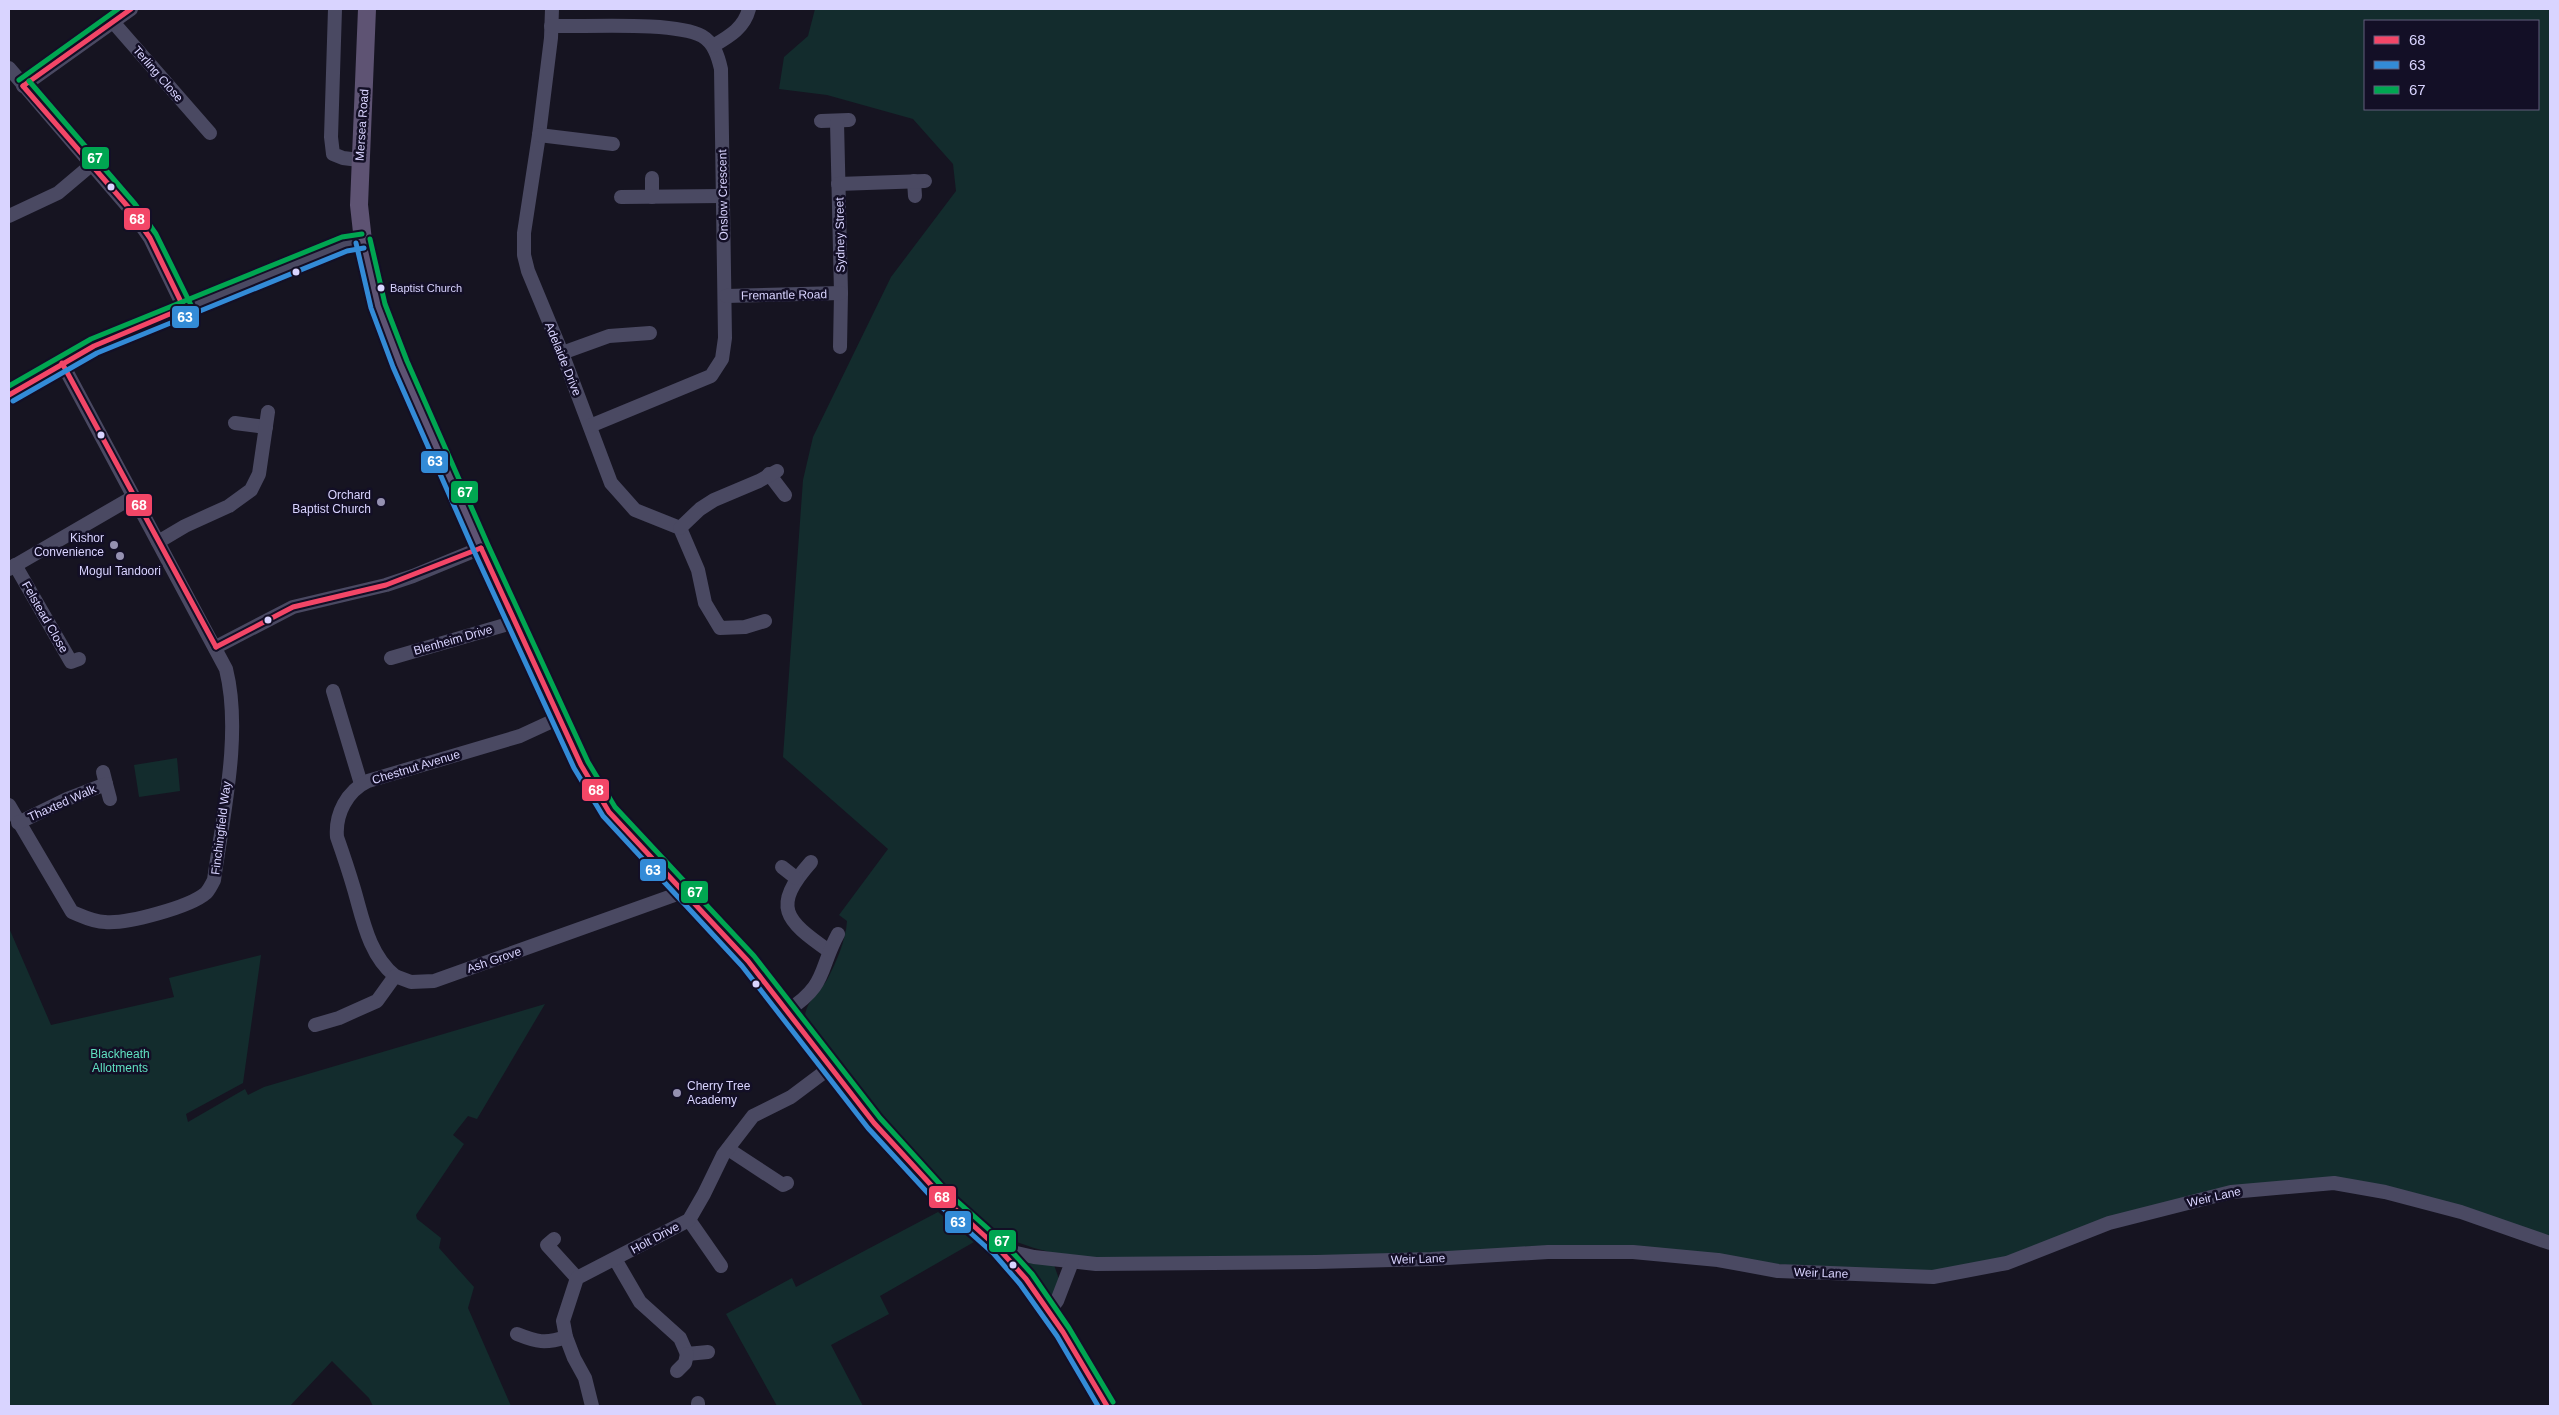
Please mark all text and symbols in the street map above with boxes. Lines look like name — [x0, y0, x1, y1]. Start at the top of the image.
legend — [2364, 20, 2539, 110]
text: 68 — [2409, 31, 2426, 48]
street label: Terling Close — [130, 43, 186, 105]
text: 63 — [2409, 56, 2426, 73]
text: 67 — [2409, 81, 2426, 98]
street label: Mersea Road — [353, 89, 371, 161]
line badge: 67 — [81, 146, 110, 170]
street label: Onslow Crescent — [715, 149, 731, 241]
text: 67 — [87, 150, 103, 166]
unlabelled marker — [106, 182, 116, 192]
street label: Sydney Street — [832, 197, 848, 273]
line badge: 68 — [123, 207, 151, 231]
text: 68 — [129, 211, 145, 227]
unlabelled marker — [291, 267, 301, 277]
place label: Baptist Church — [390, 282, 462, 294]
marker: Baptist Church — [376, 283, 386, 293]
street label: Fremantle Road — [741, 287, 827, 303]
line badge: 63 — [171, 305, 200, 329]
text: 63 — [177, 309, 193, 325]
street label: Adelaide Drive — [542, 320, 584, 398]
unlabelled marker — [96, 430, 106, 440]
line badge: 63 — [420, 450, 449, 474]
text: 63 — [427, 453, 443, 469]
line badge: 67 — [450, 480, 479, 504]
text: 67 — [457, 484, 473, 500]
place label: Orchard Baptist Church — [292, 488, 371, 516]
line badge: 68 — [125, 493, 153, 517]
marker: Orchard Baptist Church — [375, 496, 387, 508]
text: 68 — [131, 497, 147, 513]
place label: Kishor Convenience — [34, 531, 104, 559]
marker: Kishor Convenience — [108, 539, 120, 551]
marker: Mogul Tandoori — [114, 550, 126, 562]
place label: Mogul Tandoori — [79, 564, 161, 578]
street label: Felstead Close — [19, 579, 71, 655]
unlabelled marker — [263, 615, 273, 625]
street label: Blenheim Drive — [412, 622, 494, 658]
street label: Chestnut Avenue — [370, 747, 462, 787]
line badge: 68 — [581, 778, 610, 802]
street label: Finchingfield Way — [208, 780, 234, 876]
street label: Thaxted Walk — [26, 781, 99, 824]
text: 68 — [588, 782, 604, 798]
line badge: 63 — [639, 858, 667, 882]
text: 63 — [645, 862, 661, 878]
line badge: 67 — [680, 880, 709, 904]
text: 67 — [687, 884, 703, 900]
street label: Ash Grove — [465, 944, 523, 976]
unlabelled marker — [751, 979, 761, 989]
park label: Blackheath Allotments — [90, 1047, 150, 1075]
place label: Cherry Tree Academy — [687, 1079, 751, 1107]
marker: Cherry Tree Academy — [671, 1087, 683, 1099]
street label: Weir Lane — [2186, 1184, 2242, 1210]
line badge: 68 — [928, 1185, 957, 1209]
text: 68 — [934, 1189, 950, 1205]
line badge: 63 — [944, 1210, 972, 1234]
text: 63 — [950, 1214, 966, 1230]
street label: Holt Drive — [628, 1219, 682, 1257]
line badge: 67 — [988, 1229, 1017, 1253]
text: 67 — [994, 1233, 1010, 1249]
street label: Weir Lane — [1391, 1251, 1446, 1267]
unlabelled marker — [1008, 1260, 1018, 1270]
street label: Weir Lane — [1794, 1265, 1849, 1281]

